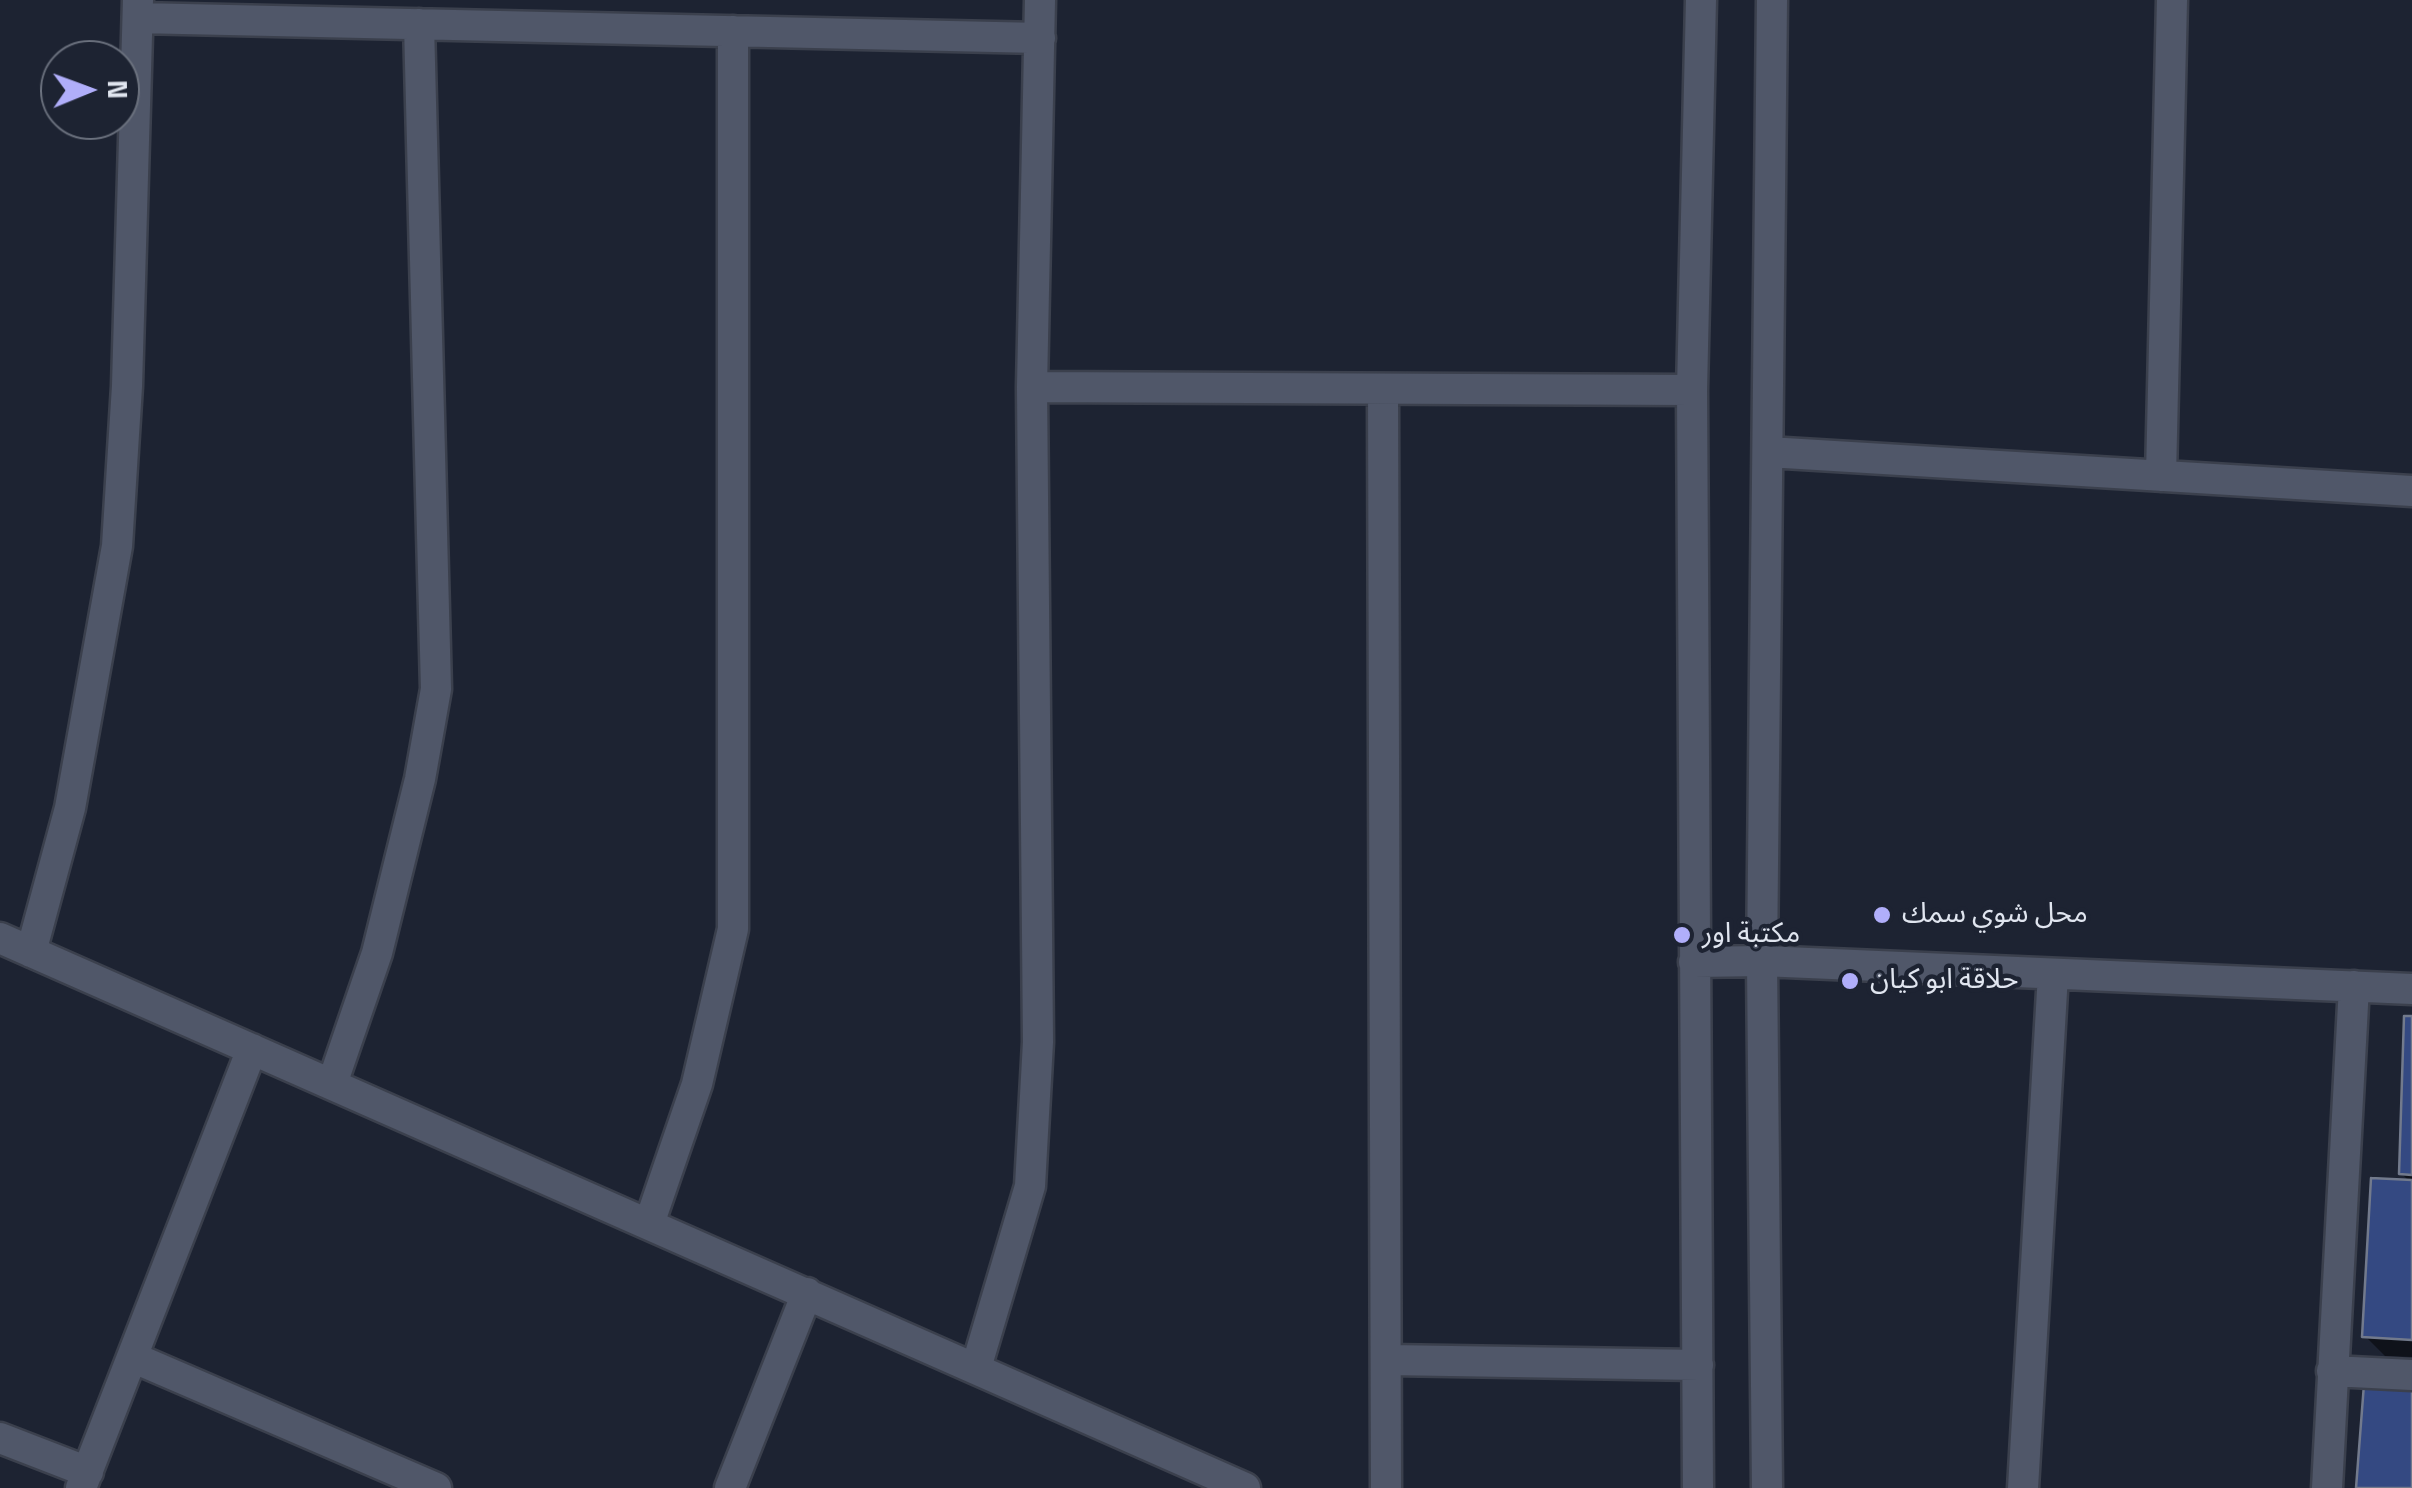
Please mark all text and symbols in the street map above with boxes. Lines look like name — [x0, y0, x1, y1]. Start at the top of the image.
north arrow — [40, 40, 140, 140]
text: N — [97, 79, 140, 100]
place label: محل شوي سمك — [1902, 898, 2088, 932]
marker: محل شوي سمك — [1871, 904, 1893, 926]
place label: مكتبة اور — [1702, 918, 1800, 952]
marker: مكتبة اور — [1671, 924, 1693, 946]
place label: حلاقة ابو كيان — [1870, 964, 2018, 998]
marker: حلاقة ابو كيان — [1839, 970, 1861, 992]

